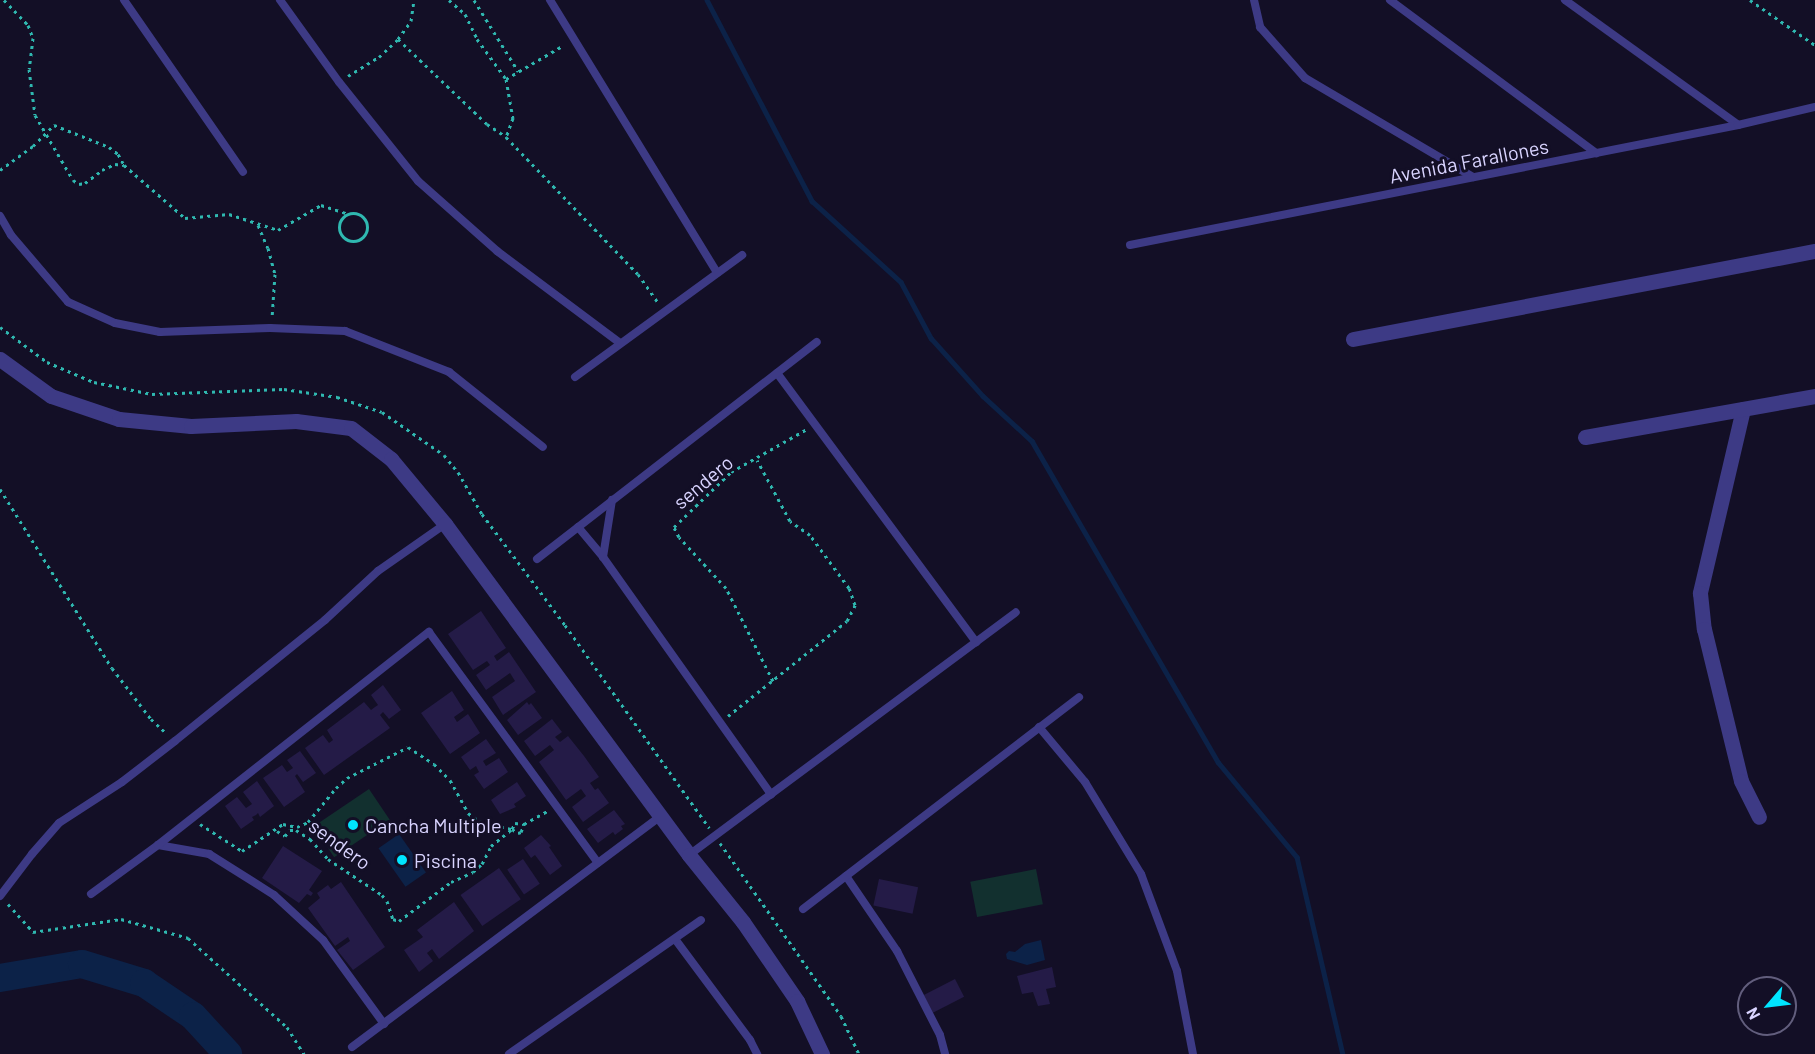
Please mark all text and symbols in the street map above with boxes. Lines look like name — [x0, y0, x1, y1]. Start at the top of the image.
street label: Avenida Farallones — [1387, 134, 1551, 188]
street label: sendero — [668, 450, 738, 514]
place label: Cancha Multiple — [365, 813, 502, 837]
street label: sendero — [304, 814, 376, 874]
marker: Cancha Multiple — [346, 818, 360, 832]
place label: Piscina — [414, 848, 477, 872]
marker: Piscina — [395, 853, 409, 867]
north arrow — [1737, 976, 1797, 1036]
text: N — [1742, 1005, 1763, 1023]

